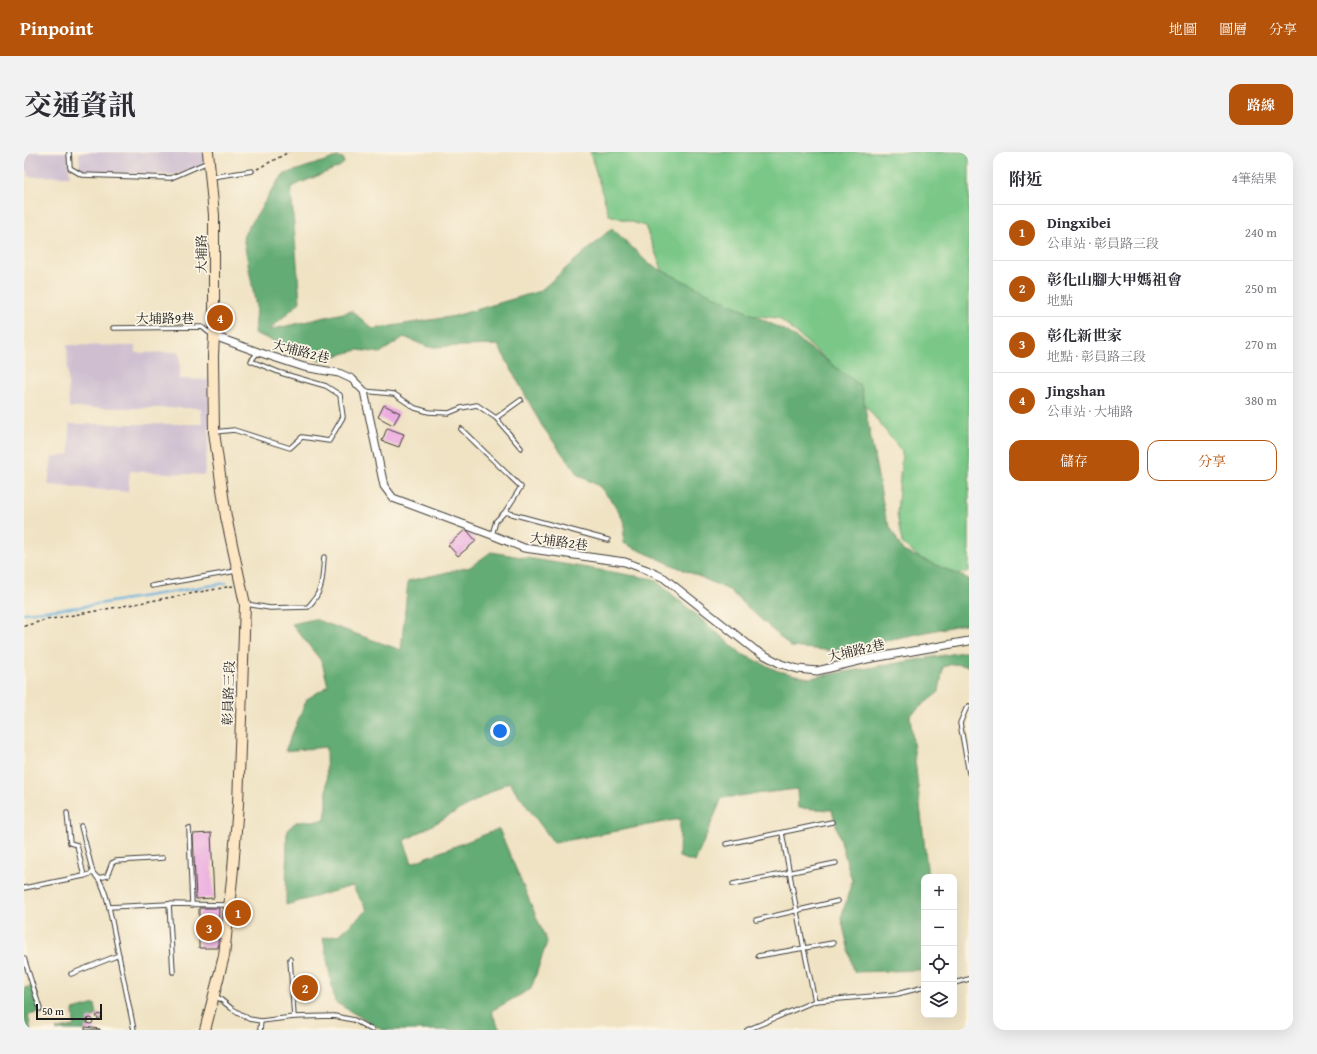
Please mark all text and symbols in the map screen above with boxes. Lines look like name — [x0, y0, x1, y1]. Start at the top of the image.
text: Pinpoint — [20, 14, 93, 42]
text: 地圖 — [1169, 19, 1197, 39]
text: 圖層 — [1219, 19, 1247, 39]
text: 分享 — [1269, 19, 1297, 39]
text: 交通資訊 — [24, 84, 136, 125]
button: 路線 — [1229, 84, 1293, 125]
text: 附近 — [1009, 166, 1043, 191]
text: 4筆結果 — [1232, 169, 1277, 188]
text: Dingxibei — [1047, 212, 1111, 233]
text: 1 — [1019, 223, 1025, 242]
text: 240 m — [1245, 223, 1277, 242]
street label: 大埔路 — [192, 234, 211, 274]
text: 公車站 · 彰員路三段 — [1047, 234, 1159, 253]
text: 彰化山腳大甲媽祖會 — [1047, 269, 1182, 290]
text: 2 — [1019, 279, 1025, 298]
text: 250 m — [1245, 279, 1277, 298]
text: 地點 — [1047, 291, 1073, 310]
pin: 4 — [207, 303, 233, 333]
street label: 大埔路9巷 — [136, 309, 194, 328]
text: 彰化新世家 — [1047, 325, 1122, 346]
street label: 大埔路2巷 — [270, 335, 331, 368]
text: 3 — [1019, 335, 1025, 354]
text: 270 m — [1245, 335, 1277, 354]
text: 地點 · 彰員路三段 — [1047, 347, 1146, 366]
text: Jingshan — [1047, 380, 1105, 401]
text: 4 — [1019, 391, 1025, 410]
text: 380 m — [1245, 391, 1277, 410]
text: 公車站 · 大埔路 — [1047, 402, 1133, 421]
button: 儲存 — [1009, 440, 1139, 481]
button: 分享 — [1147, 440, 1277, 481]
street label: 大埔路2巷 — [529, 528, 589, 555]
street label: 大埔路2巷 — [826, 635, 887, 666]
street label: 彰員路三段 — [218, 660, 239, 726]
your location — [490, 721, 510, 741]
map controls — [921, 874, 957, 1018]
button: + — [921, 874, 957, 910]
pin: 1 — [225, 898, 251, 928]
button: − — [921, 910, 957, 946]
pin: 3 — [196, 913, 222, 943]
button: locate — [921, 946, 957, 982]
pin: 2 — [292, 973, 318, 1003]
button: layers — [921, 982, 957, 1018]
scale bar — [36, 1002, 102, 1021]
text: 50 m — [42, 1003, 64, 1019]

